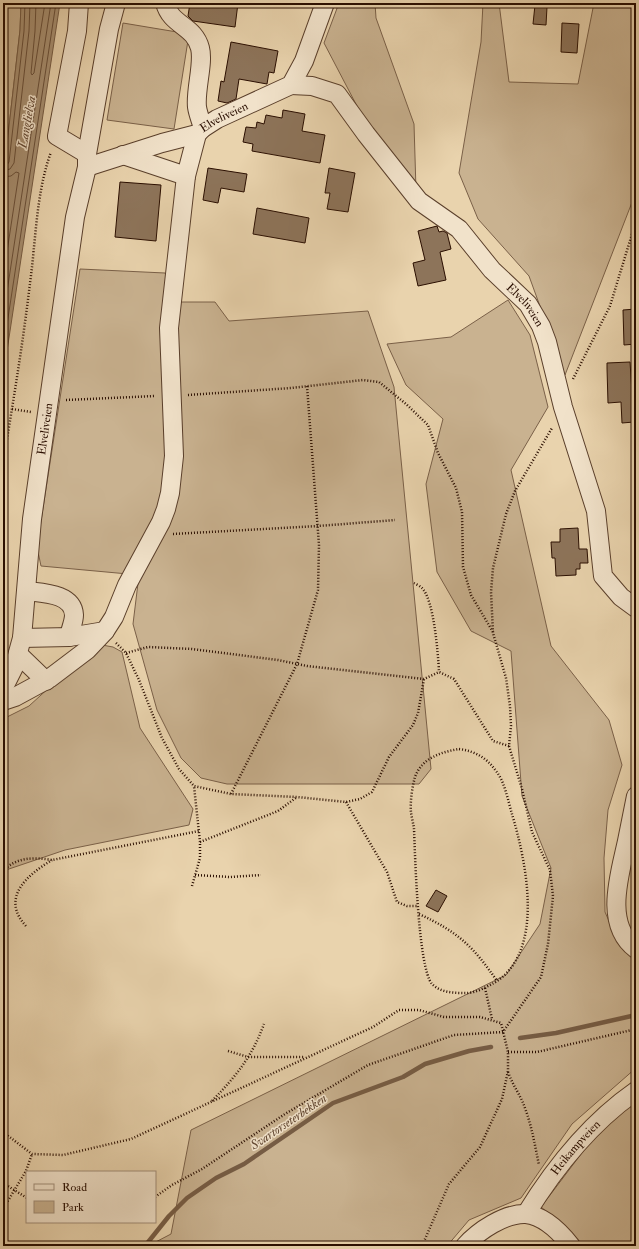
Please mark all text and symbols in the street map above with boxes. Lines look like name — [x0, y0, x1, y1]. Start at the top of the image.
water label: Langlielva — [14, 95, 39, 151]
street label: Elveliveien — [197, 99, 251, 136]
street label: Elveliveien — [503, 280, 547, 330]
street label: Elveliveien — [34, 402, 56, 456]
water label: Svartorseterbekken — [246, 1090, 330, 1154]
street label: Heikampveien — [548, 1117, 604, 1178]
legend — [26, 1171, 156, 1223]
text: Road — [62, 1180, 87, 1195]
text: Park — [62, 1200, 84, 1215]

